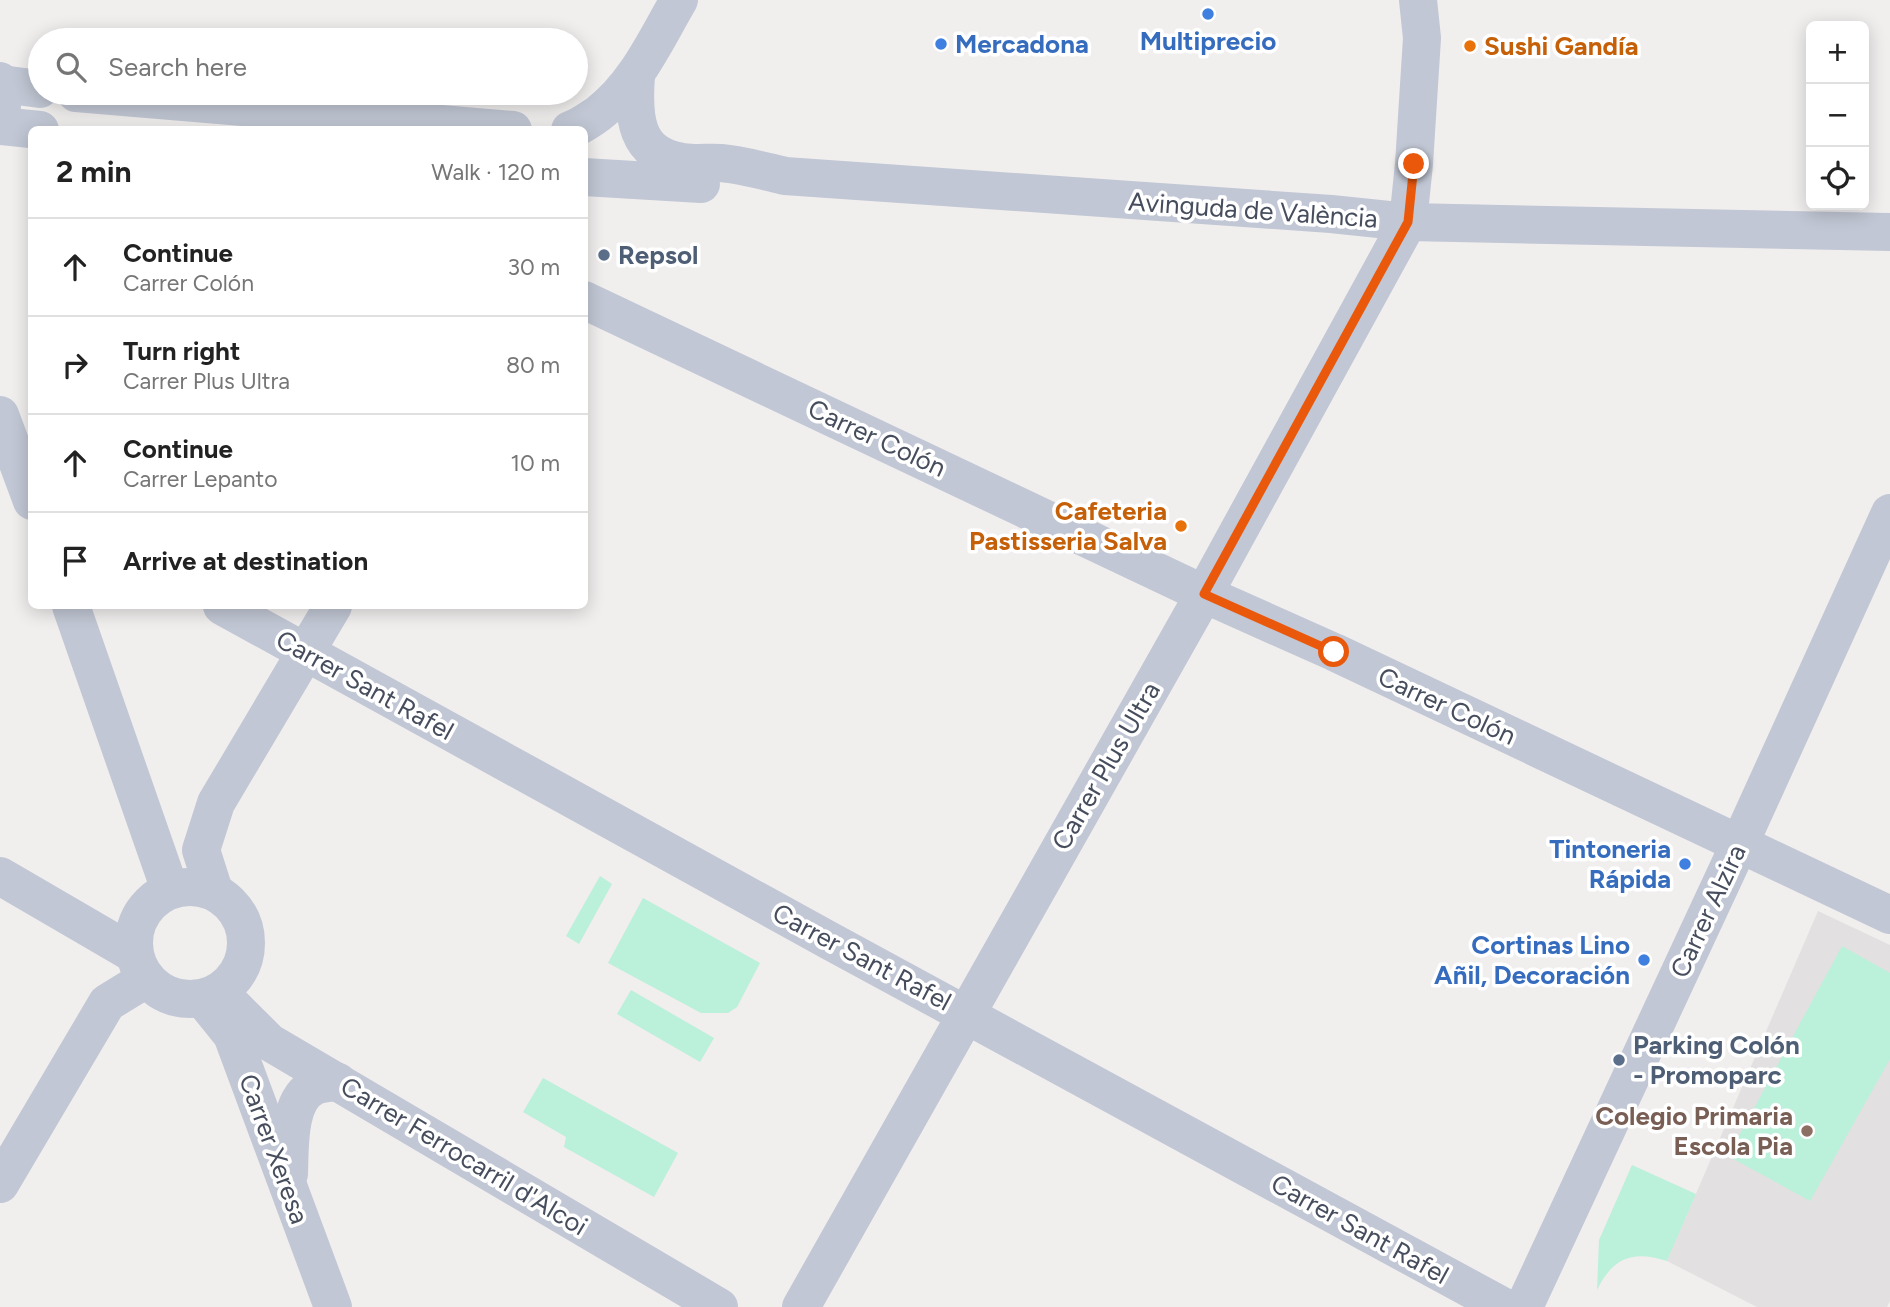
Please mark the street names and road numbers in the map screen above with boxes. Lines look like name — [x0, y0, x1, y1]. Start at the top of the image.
street label: Avinguda de València — [1127, 185, 1379, 235]
street label: Carrer Colón — [803, 392, 951, 484]
street label: Carrer Sant Rafel — [271, 623, 459, 747]
street label: Carrer Colón — [1373, 660, 1521, 752]
street label: Carrer Plus Ultra — [1045, 676, 1167, 856]
street label: Carrer Alzira — [1663, 839, 1753, 983]
street label: Carrer Sant Rafel — [767, 896, 957, 1018]
street label: Carrer Xeresa — [232, 1070, 316, 1228]
street label: Carrer Ferrocarril d'Alcoi — [335, 1070, 593, 1242]
street label: Carrer Sant Rafel — [1266, 1167, 1454, 1291]

